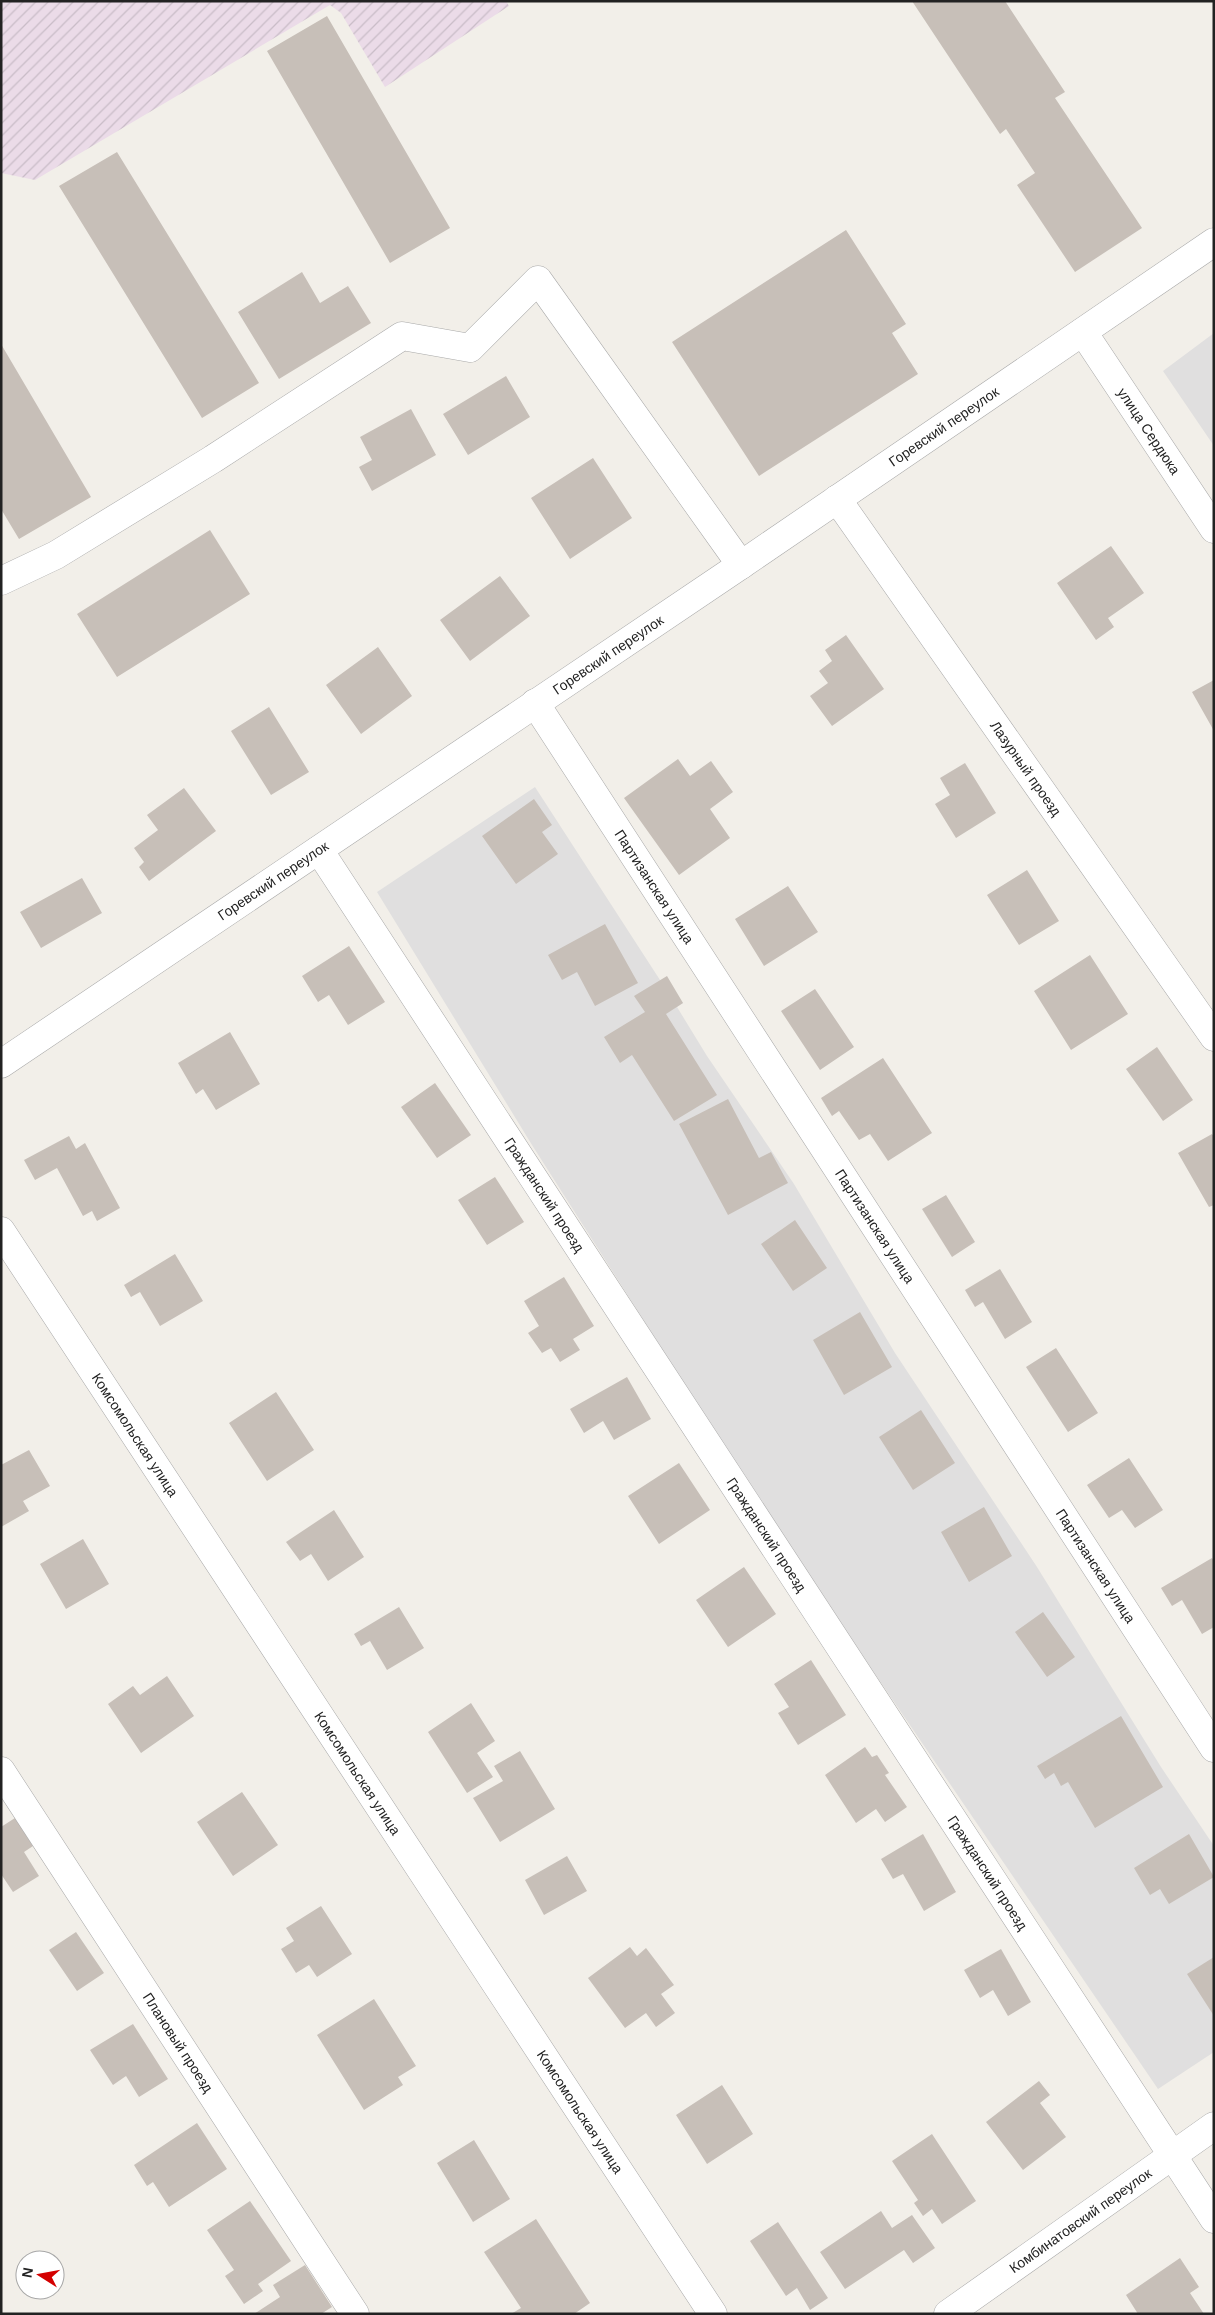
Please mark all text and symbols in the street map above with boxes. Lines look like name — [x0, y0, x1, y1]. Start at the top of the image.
street label: Горевский переулок — [886, 383, 1003, 470]
street label: улица Сердюка — [1114, 385, 1184, 478]
street label: Горевский переулок — [550, 611, 667, 698]
street label: Лазурный проезд — [987, 718, 1065, 819]
street label: Партизанская улица — [611, 827, 697, 947]
street label: Горевский переулок — [215, 837, 332, 924]
street label: Гражданский проезд — [501, 1135, 588, 1255]
street label: Партизанская улица — [832, 1166, 918, 1286]
street label: Комсомольская улица — [89, 1370, 181, 1500]
street label: Гражданский проезд — [723, 1475, 810, 1595]
street label: Партизанская улица — [1053, 1506, 1139, 1626]
street label: Комсомольская улица — [311, 1709, 404, 1838]
street label: Гражданский проезд — [945, 1813, 1031, 1933]
street label: Плановый проезд — [140, 1990, 216, 2095]
street label: Комсомольская улица — [534, 2047, 626, 2177]
street label: Комбинатовский переулок — [1006, 2164, 1155, 2276]
north arrow — [15, 2250, 65, 2300]
text: N — [18, 2266, 36, 2279]

